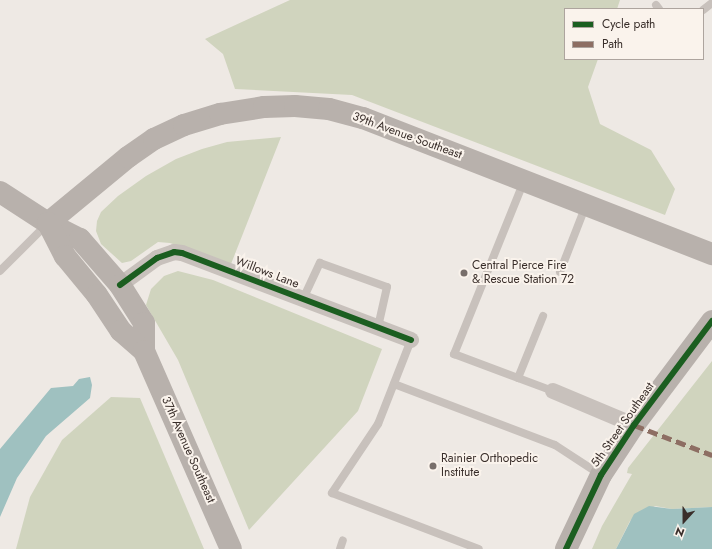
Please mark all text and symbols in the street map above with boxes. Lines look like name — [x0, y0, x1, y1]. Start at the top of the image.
legend — [564, 8, 704, 60]
text: Cycle path — [602, 15, 655, 33]
text: Path — [602, 35, 623, 53]
street label: 39th Avenue Southeast — [350, 109, 464, 163]
street label: Willows Lane — [233, 254, 301, 292]
place label: Central Pierce Fire & Rescue Station 72 — [472, 259, 574, 287]
marker: Central Pierce Fire & Rescue Station 72 — [459, 268, 469, 278]
street label: 5th Street Southeast — [588, 380, 658, 470]
street label: 37th Avenue Southeast — [158, 395, 218, 505]
place label: Rainier Orthopedic Institute — [441, 452, 538, 480]
marker: Rainier Orthopedic Institute — [428, 461, 438, 471]
north arrow — [664, 501, 704, 541]
text: N — [673, 523, 687, 541]

